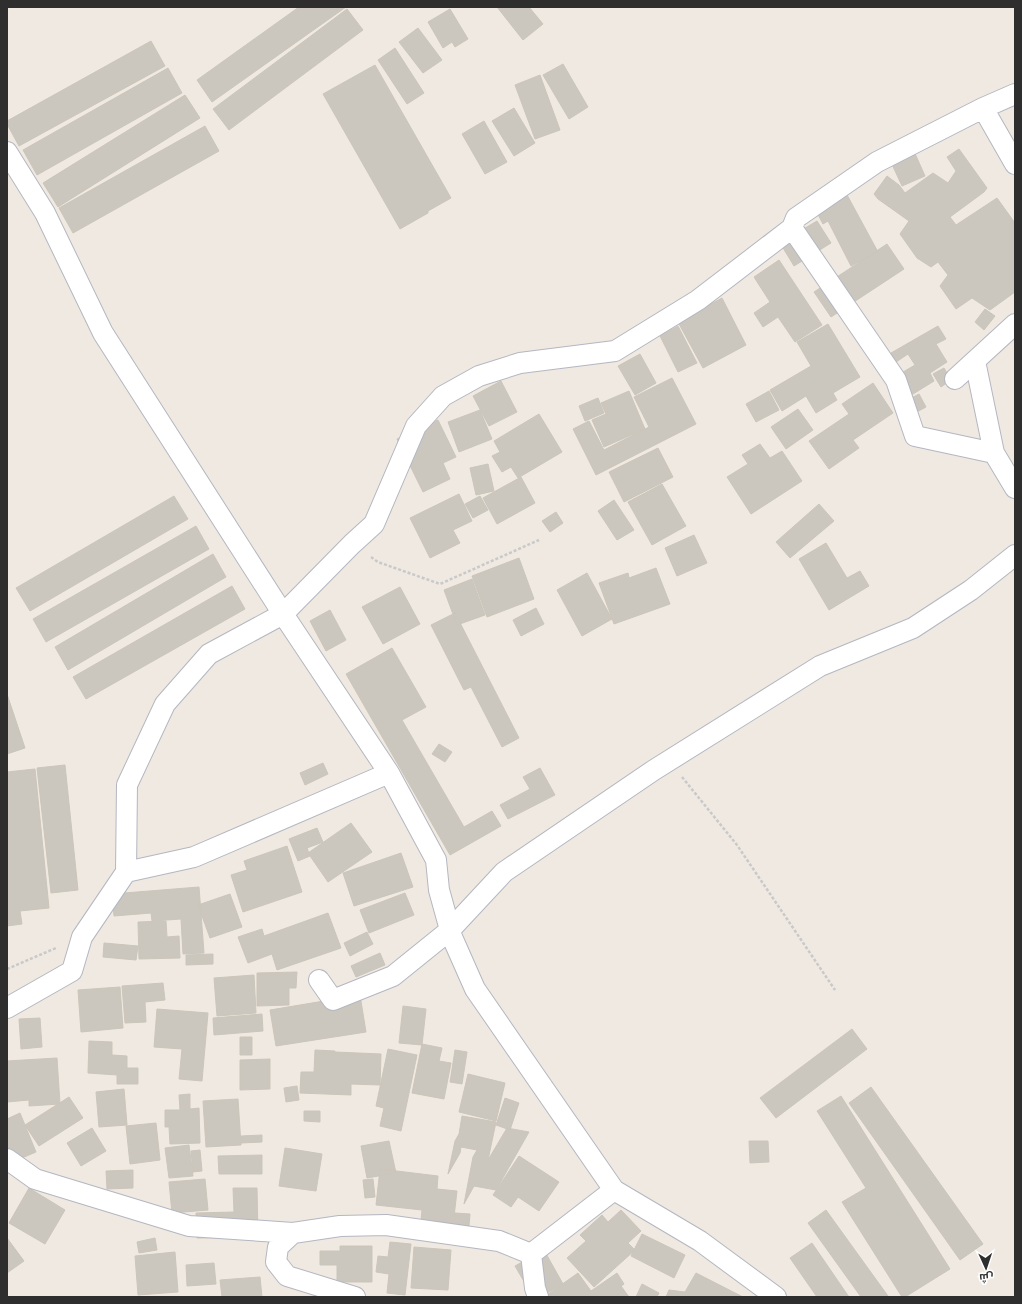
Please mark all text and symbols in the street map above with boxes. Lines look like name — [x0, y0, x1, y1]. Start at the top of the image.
north arrow — [966, 1248, 1006, 1288]
text: ش — [979, 1270, 994, 1286]

